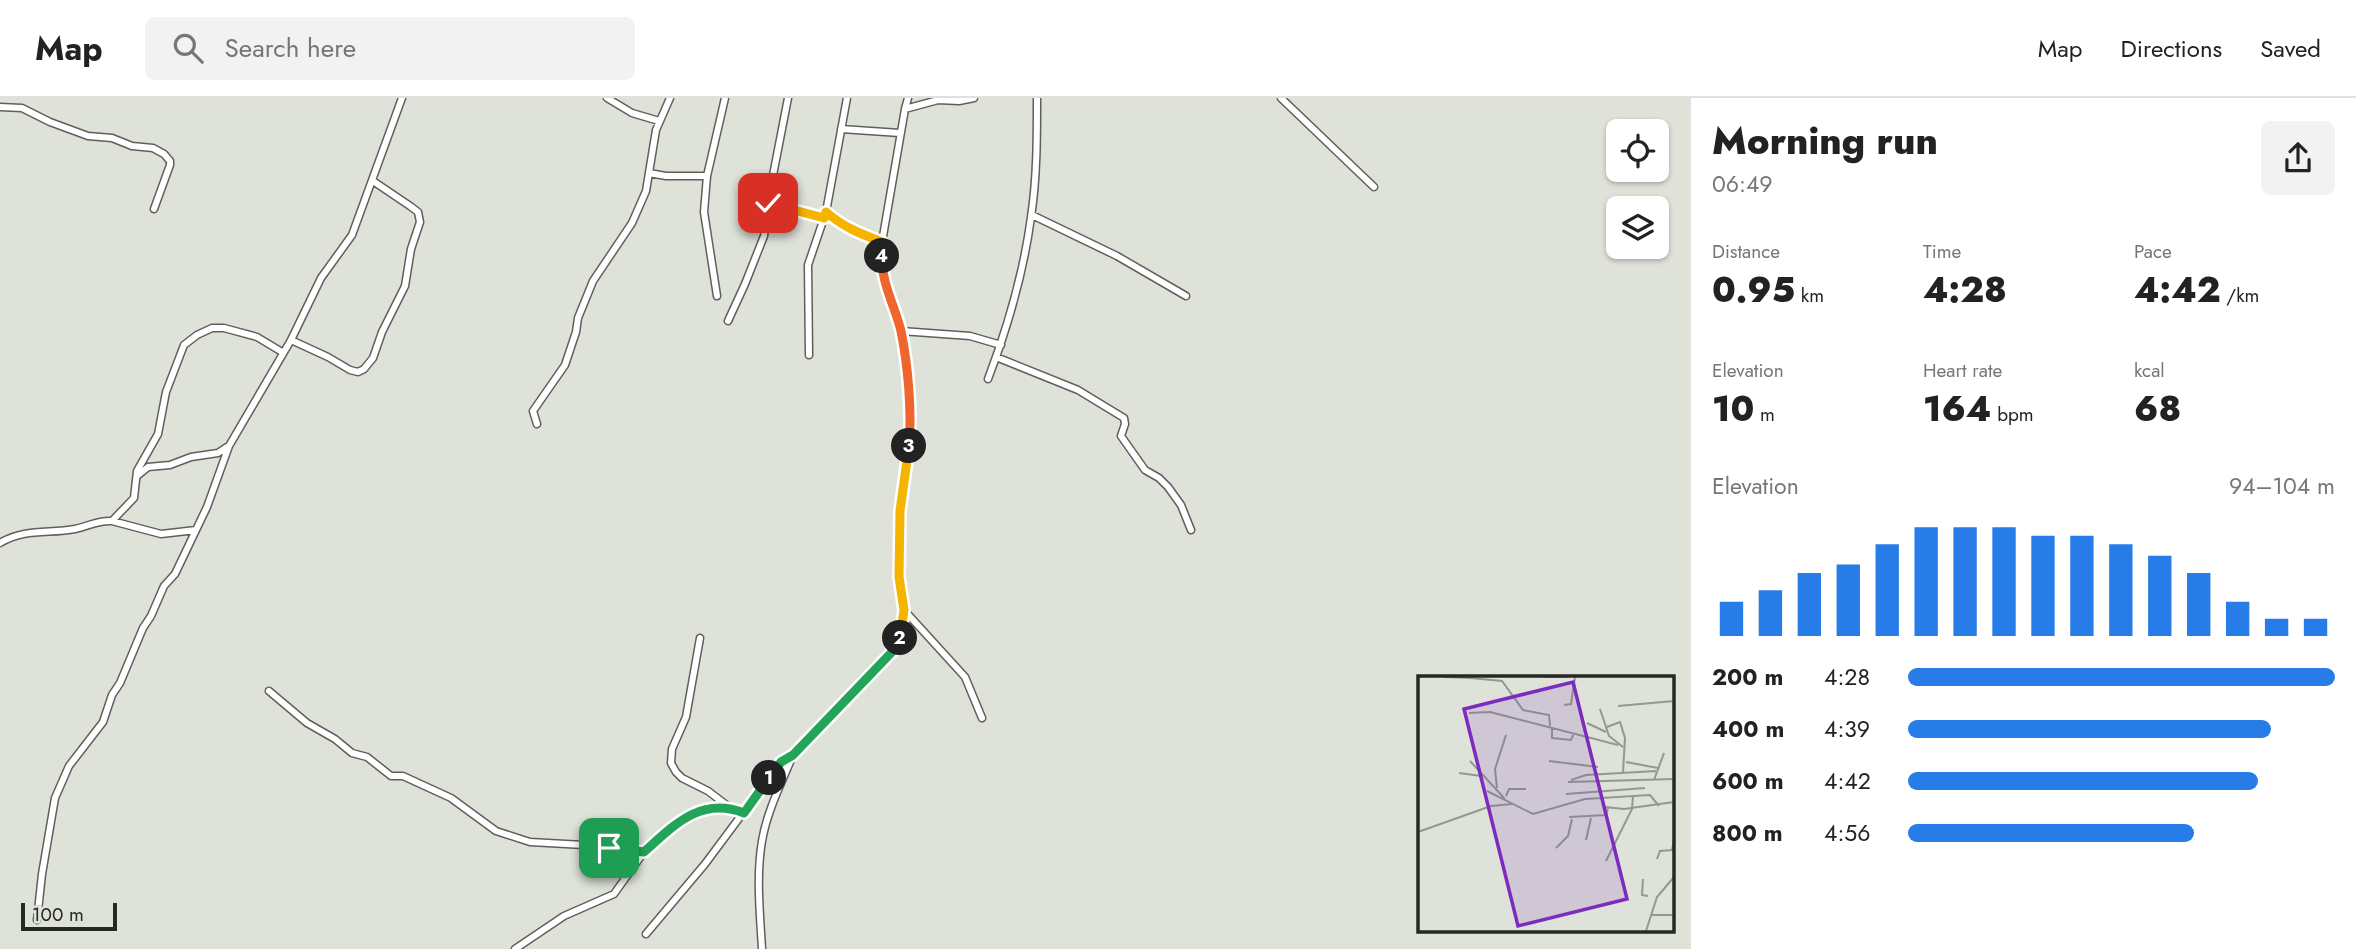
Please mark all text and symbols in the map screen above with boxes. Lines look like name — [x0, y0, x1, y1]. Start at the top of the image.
search box — [145, 17, 635, 80]
text: Map — [35, 25, 103, 72]
icon: search — [169, 29, 207, 67]
text: Search here — [225, 29, 356, 67]
text: Map — [2038, 31, 2083, 66]
text: Directions — [2121, 31, 2222, 66]
text: Saved — [2260, 31, 2321, 66]
text: Morning run — [1712, 113, 1938, 168]
map controls — [1606, 119, 1669, 259]
button: locate — [1606, 119, 1669, 182]
button: share — [2261, 121, 2335, 195]
text: 06:49 — [1712, 167, 1773, 201]
pin — [738, 173, 798, 233]
icon: check — [749, 184, 787, 222]
button: layers — [1606, 196, 1669, 259]
pin: 4 — [864, 238, 900, 274]
text: Distance — [1712, 238, 1780, 265]
text: Time — [1923, 238, 1961, 265]
text: Pace — [2134, 238, 2172, 265]
text: 4 — [875, 242, 888, 269]
text: 0.95 — [1712, 265, 1795, 315]
text: 4:28 — [1923, 265, 2007, 315]
text: 4:42 — [2134, 265, 2221, 315]
text: km — [1795, 282, 1824, 309]
text: /km — [2221, 282, 2259, 309]
text: Elevation — [1712, 357, 1784, 384]
text: Heart rate — [1923, 357, 2002, 384]
text: kcal — [2134, 357, 2165, 384]
text: 10 — [1712, 384, 1754, 434]
text: 164 — [1923, 384, 1991, 434]
text: 68 — [2134, 384, 2181, 434]
text: m — [1754, 401, 1775, 428]
text: bpm — [1991, 401, 2034, 428]
pin: 3 — [892, 428, 926, 464]
text: 3 — [903, 432, 914, 459]
text: Elevation — [1712, 469, 1799, 503]
text: 94–104 m — [2229, 469, 2335, 503]
pin: 2 — [883, 620, 918, 656]
text: 2 — [893, 624, 906, 651]
text: 200 m — [1712, 660, 1783, 694]
text: 4:28 — [1824, 660, 1870, 694]
inset map — [1418, 676, 1674, 932]
text: 400 m — [1712, 712, 1784, 746]
text: 4:39 — [1824, 712, 1870, 746]
pin: 1 — [752, 760, 786, 796]
text: 1 — [764, 764, 773, 791]
text: 600 m — [1712, 764, 1784, 798]
text: 4:42 — [1824, 764, 1871, 798]
text: 800 m — [1712, 816, 1783, 850]
text: 4:56 — [1824, 816, 1871, 850]
pin — [579, 818, 639, 878]
icon: arrive — [590, 829, 628, 867]
scale bar — [21, 900, 117, 932]
text: 100 m — [32, 901, 84, 928]

